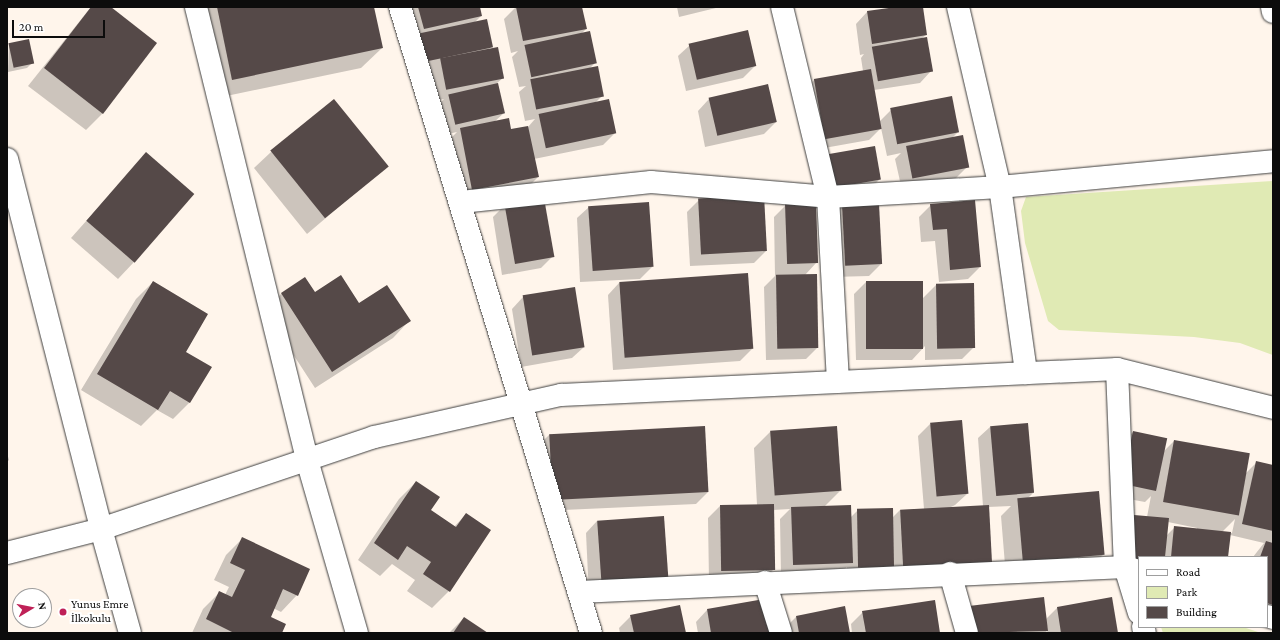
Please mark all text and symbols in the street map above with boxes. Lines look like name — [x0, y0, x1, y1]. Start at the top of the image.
scale bar — [14, 12, 107, 38]
text: 20 m — [19, 20, 43, 34]
legend — [1138, 556, 1268, 628]
text: Road — [1176, 565, 1200, 579]
text: Park — [1176, 585, 1197, 599]
north arrow — [12, 588, 52, 628]
place label: Yunus Emre İlkokulu — [71, 598, 128, 626]
text: N — [36, 601, 49, 611]
text: Building — [1176, 605, 1217, 619]
marker: Yunus Emre İlkokulu — [58, 607, 68, 617]

